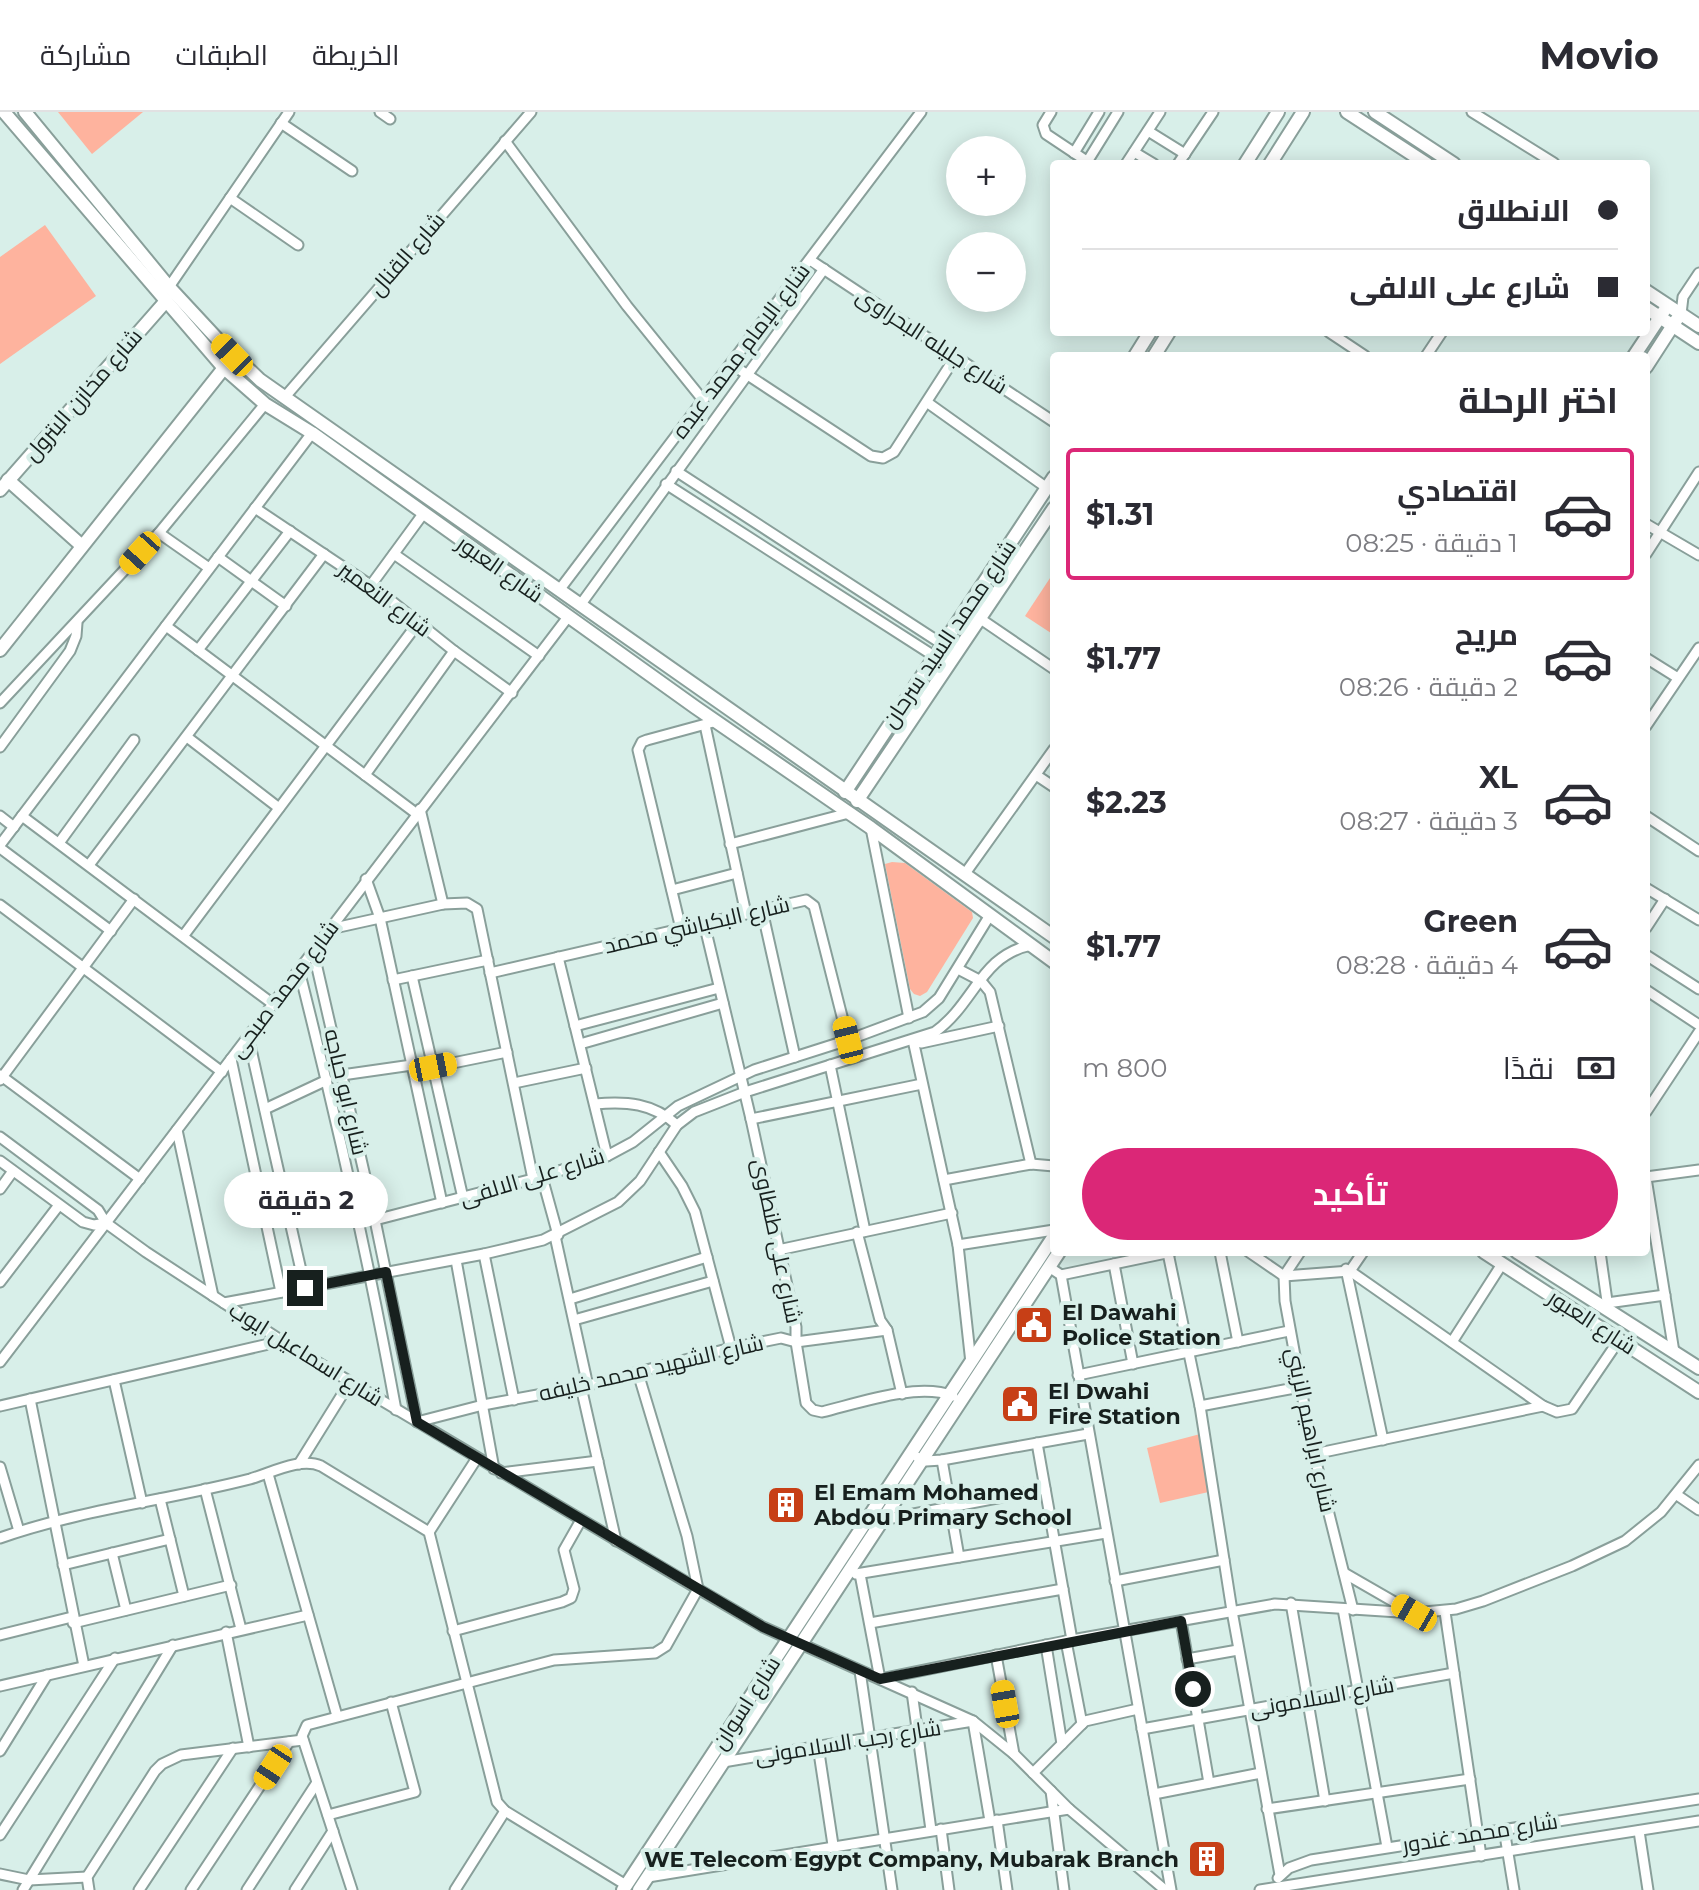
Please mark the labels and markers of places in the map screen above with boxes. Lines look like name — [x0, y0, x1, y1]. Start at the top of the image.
place label: El Dawahi Police Station — [1062, 1299, 1221, 1351]
public building icon: El Dawahi Police Station — [1013, 1304, 1055, 1346]
place label: El Dwahi Fire Station — [1048, 1378, 1181, 1430]
public building icon: El Dwahi Fire Station — [999, 1383, 1041, 1425]
place label: El Emam Mohamed Abdou Primary School — [813, 1479, 1072, 1531]
building icon: El Emam Mohamed Abdou Primary School — [765, 1484, 807, 1526]
building icon: WE Telecom Egypt Company, Mubarak Branch — [1186, 1838, 1228, 1880]
place label: WE Telecom Egypt Company, Mubarak Branch — [644, 1846, 1179, 1873]

